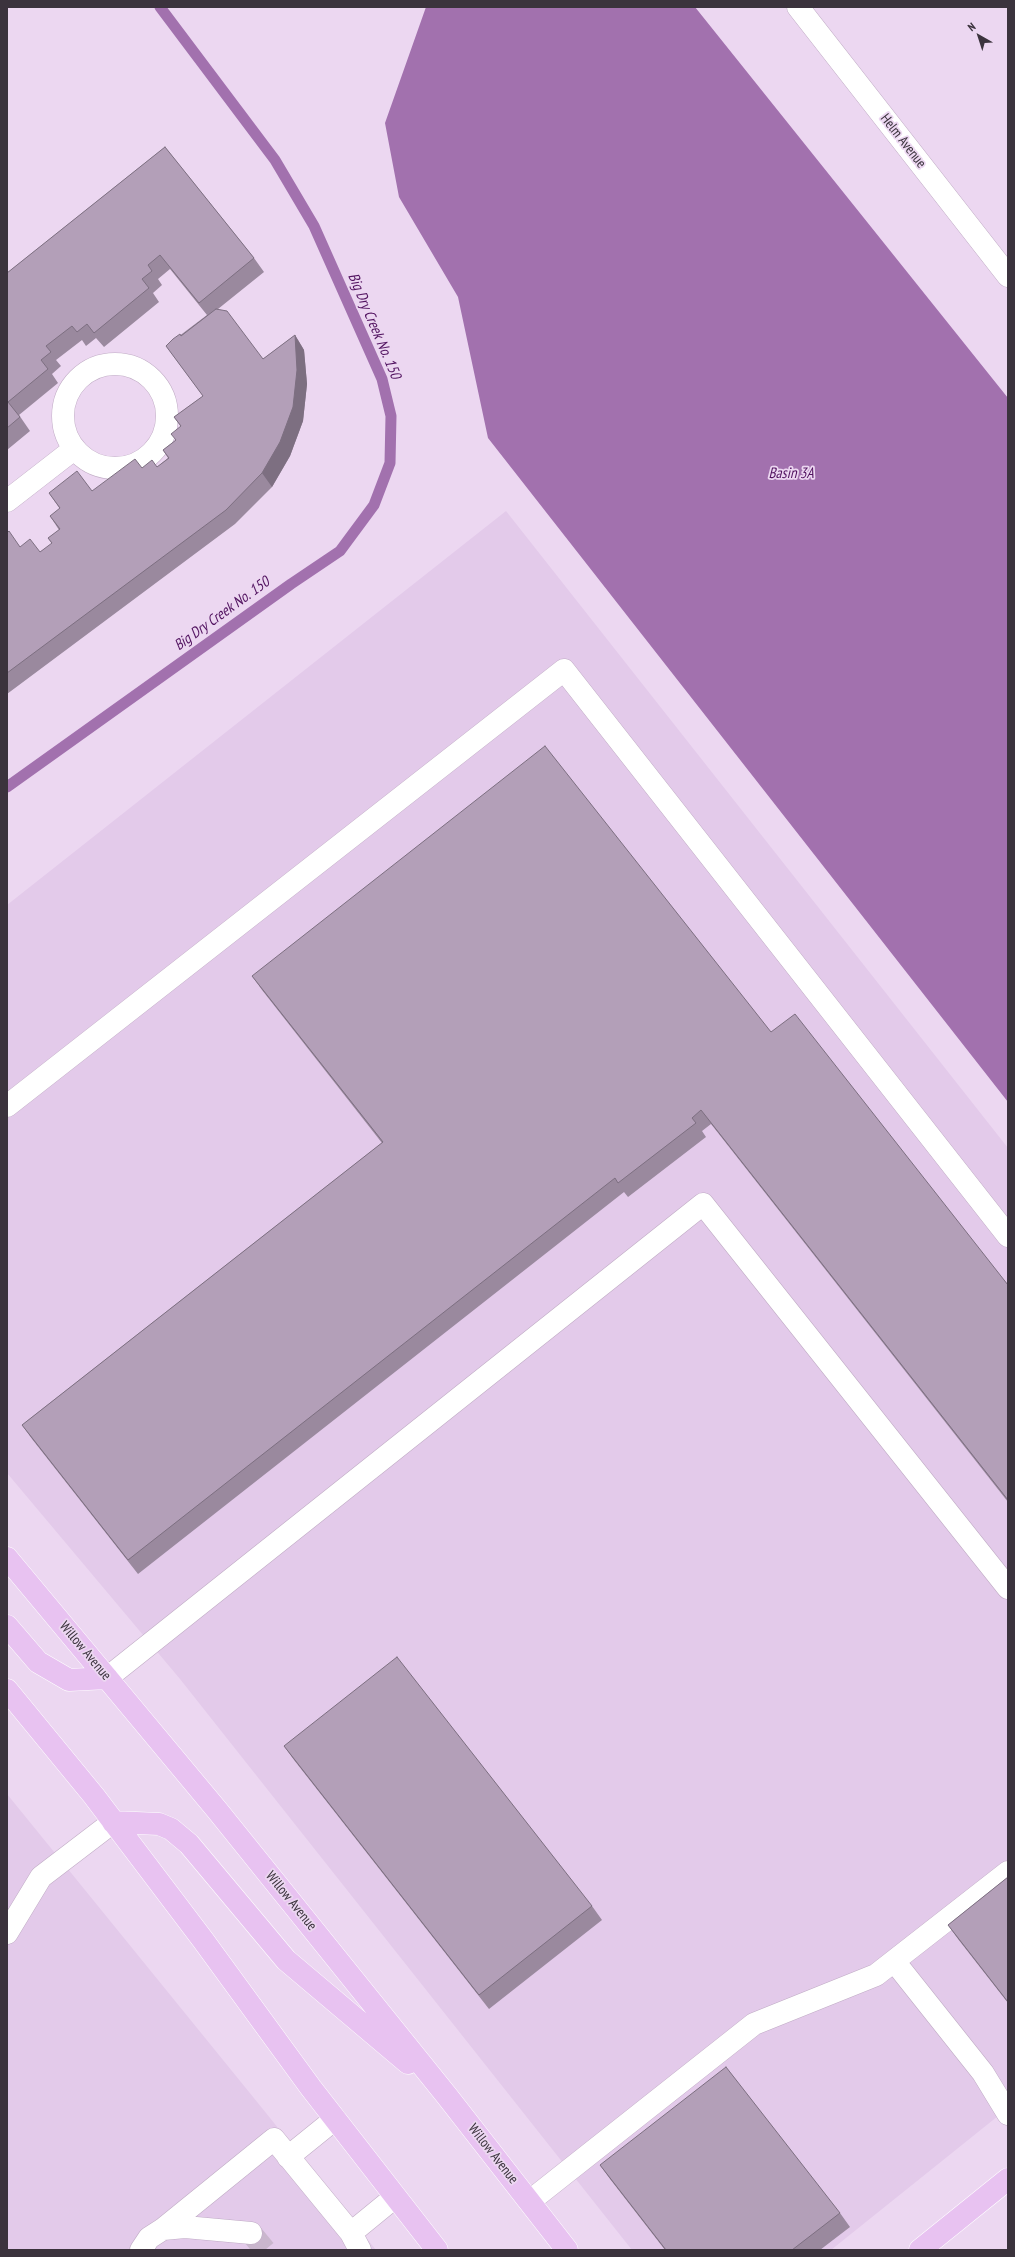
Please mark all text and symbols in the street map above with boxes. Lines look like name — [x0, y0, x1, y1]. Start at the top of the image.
north arrow — [959, 16, 999, 56]
text: N — [965, 19, 978, 34]
street label: Helm Avenue — [877, 111, 929, 171]
water label: Big Dry Creek No. 150 — [344, 270, 404, 382]
water label: Basin 3A — [769, 465, 813, 483]
water label: Big Dry Creek No. 150 — [171, 573, 273, 655]
street label: Willow Avenue — [56, 1618, 114, 1684]
street label: Willow Avenue — [262, 1868, 320, 1934]
street label: Willow Avenue — [464, 2121, 522, 2187]

